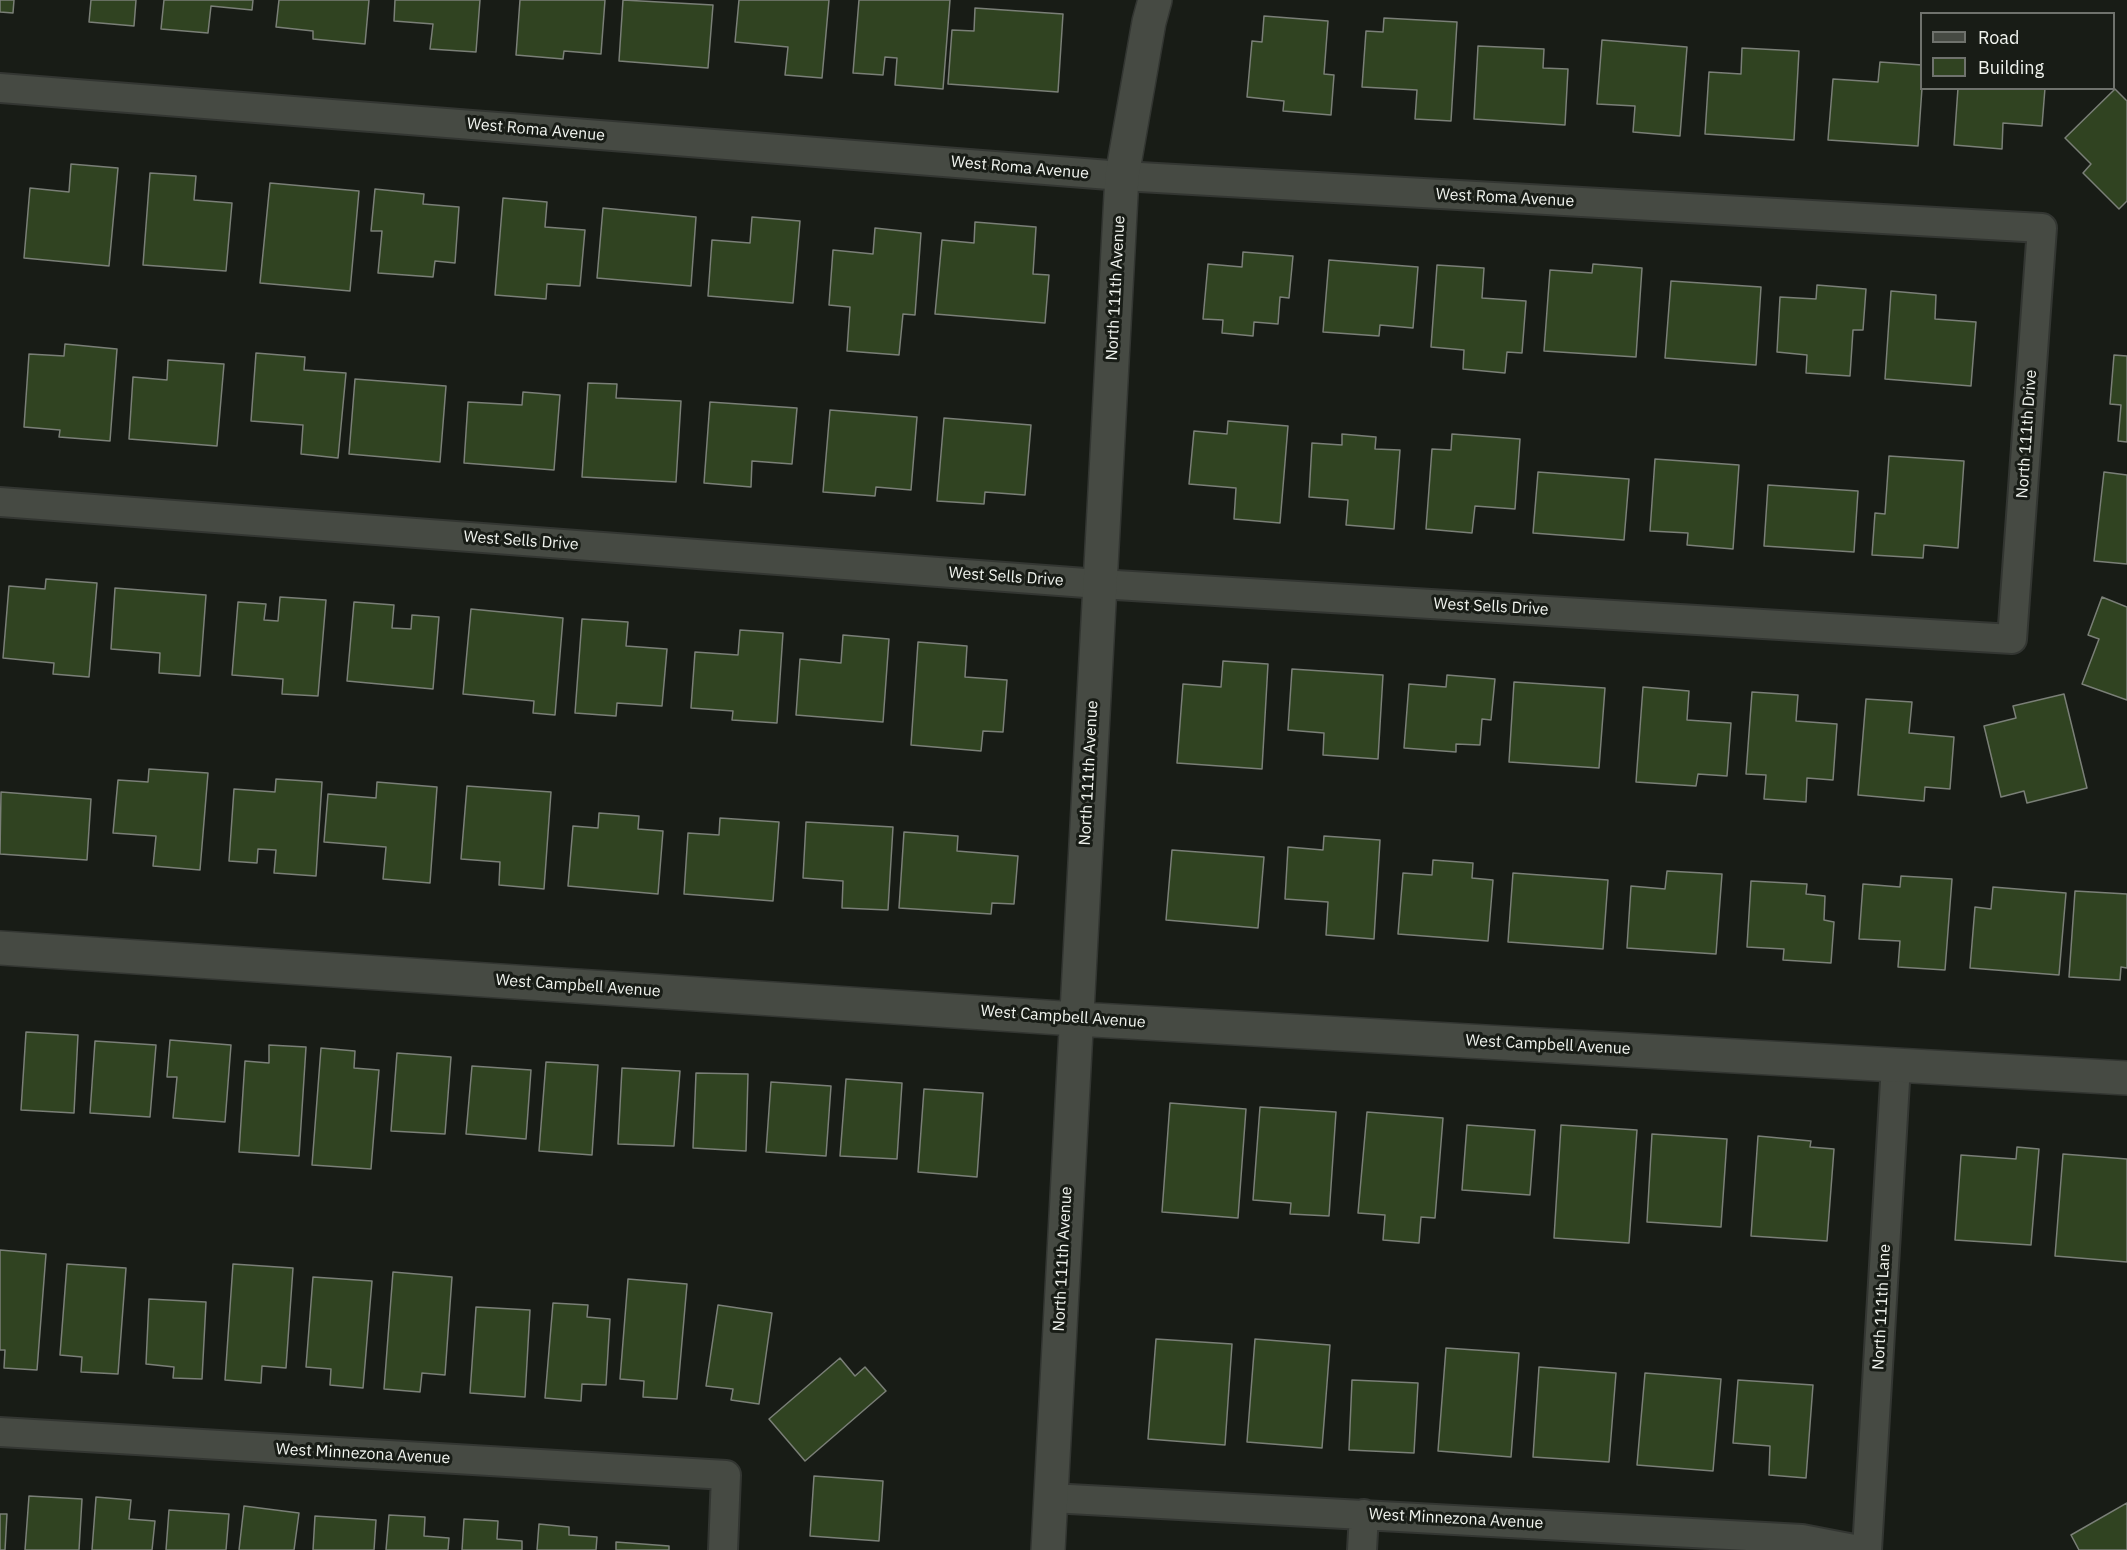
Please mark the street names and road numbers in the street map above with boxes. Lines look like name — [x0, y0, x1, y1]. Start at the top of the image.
street label: West Roma Avenue — [466, 114, 606, 146]
street label: West Roma Avenue — [950, 152, 1090, 184]
street label: West Roma Avenue — [1435, 185, 1575, 211]
street label: North 111th Avenue — [1103, 215, 1129, 361]
street label: North 111th Drive — [2013, 369, 2041, 499]
street label: West Sells Drive — [463, 527, 579, 555]
street label: West Sells Drive — [948, 563, 1064, 591]
street label: West Sells Drive — [1433, 594, 1549, 620]
street label: North 111th Avenue — [1076, 700, 1102, 846]
street label: West Campbell Avenue — [495, 971, 661, 1001]
street label: West Campbell Avenue — [980, 1002, 1146, 1032]
street label: West Campbell Avenue — [1465, 1031, 1631, 1059]
street label: North 111th Avenue — [1050, 1186, 1076, 1332]
street label: North 111th Lane — [1869, 1243, 1895, 1371]
street label: West Minnezona Avenue — [275, 1440, 451, 1468]
street label: West Minnezona Avenue — [1368, 1505, 1544, 1533]

